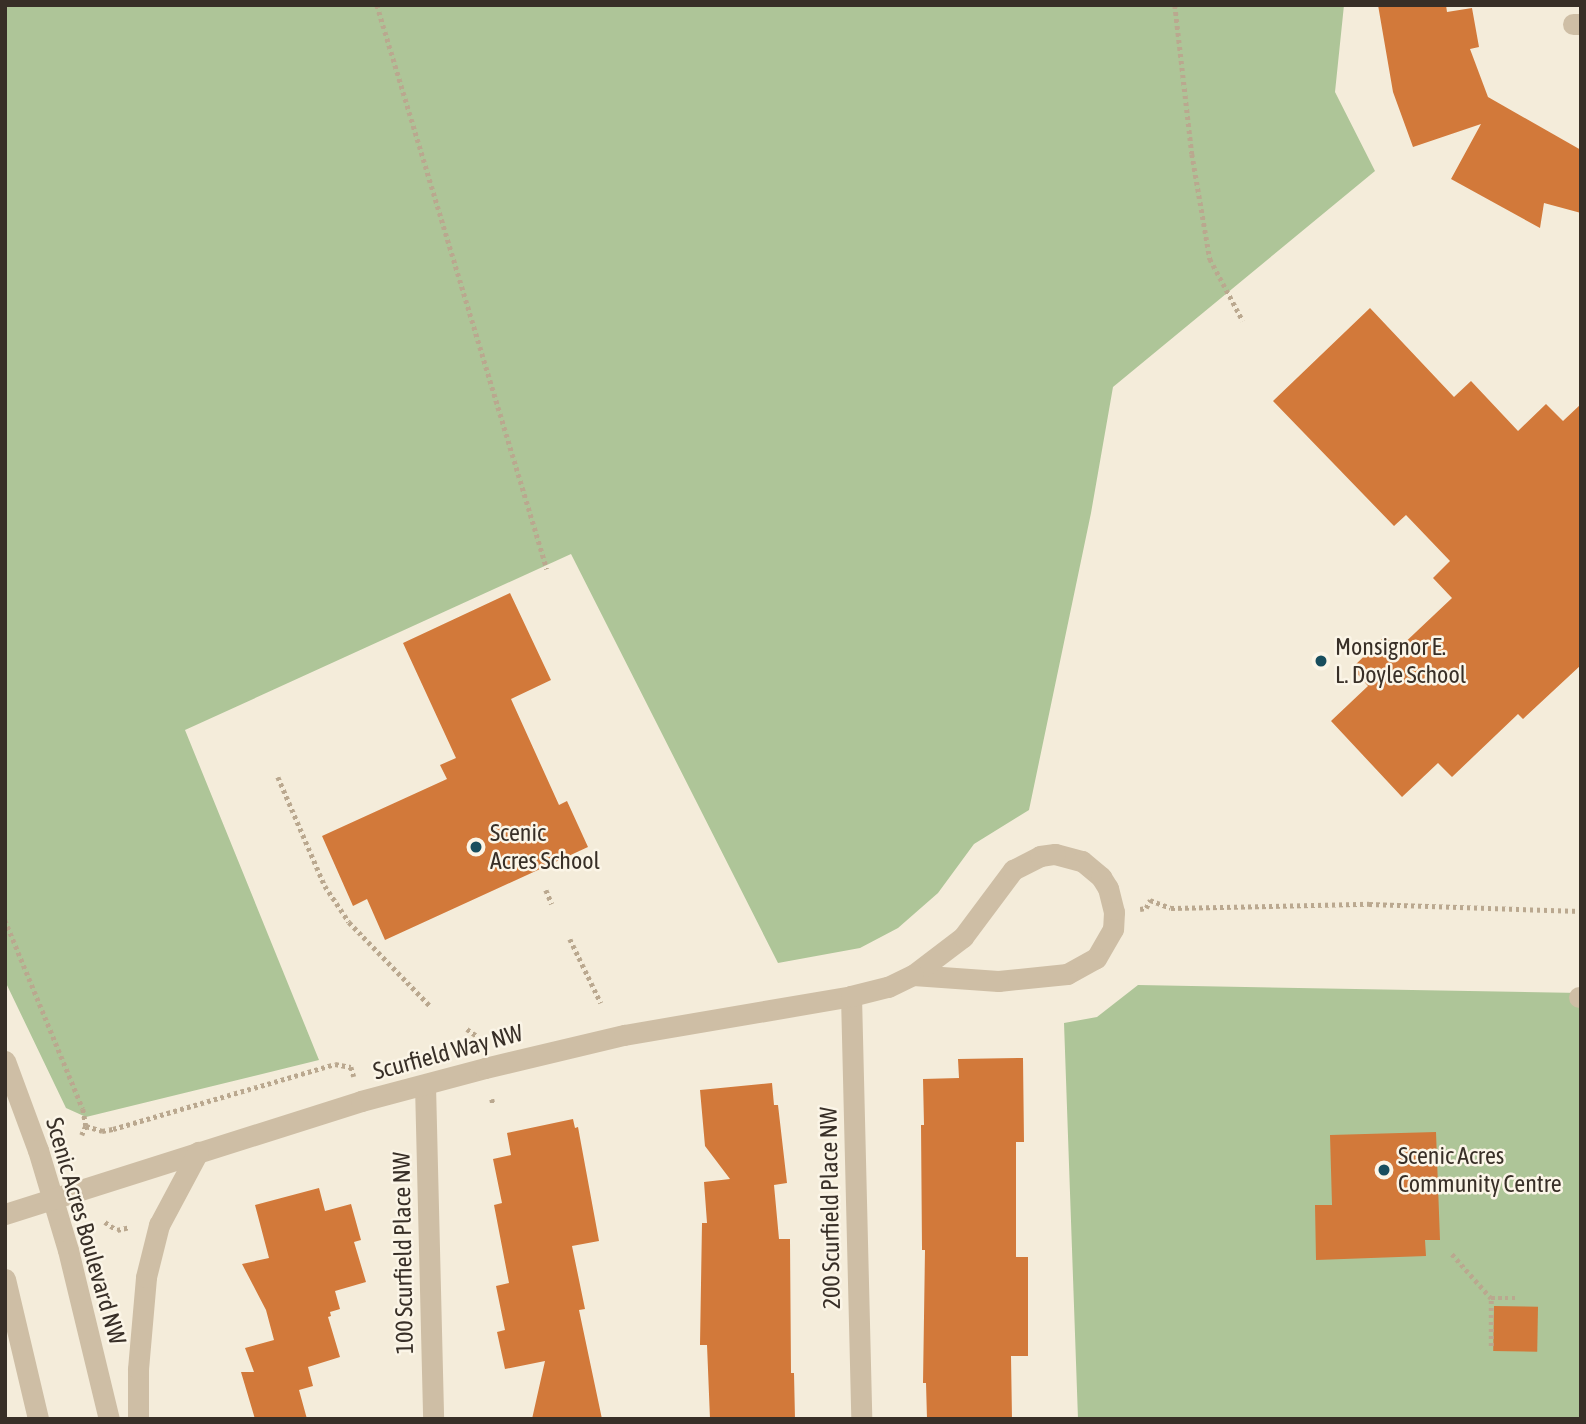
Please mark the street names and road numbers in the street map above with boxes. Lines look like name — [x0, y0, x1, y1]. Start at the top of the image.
street label: Scurfield Way NW — [370, 1018, 526, 1086]
street label: 200 Scurfield Place NW — [814, 1107, 846, 1309]
street label: Scenic Acres Boulevard NW — [40, 1114, 132, 1348]
street label: 100 Scurfield Place NW — [387, 1152, 419, 1354]

